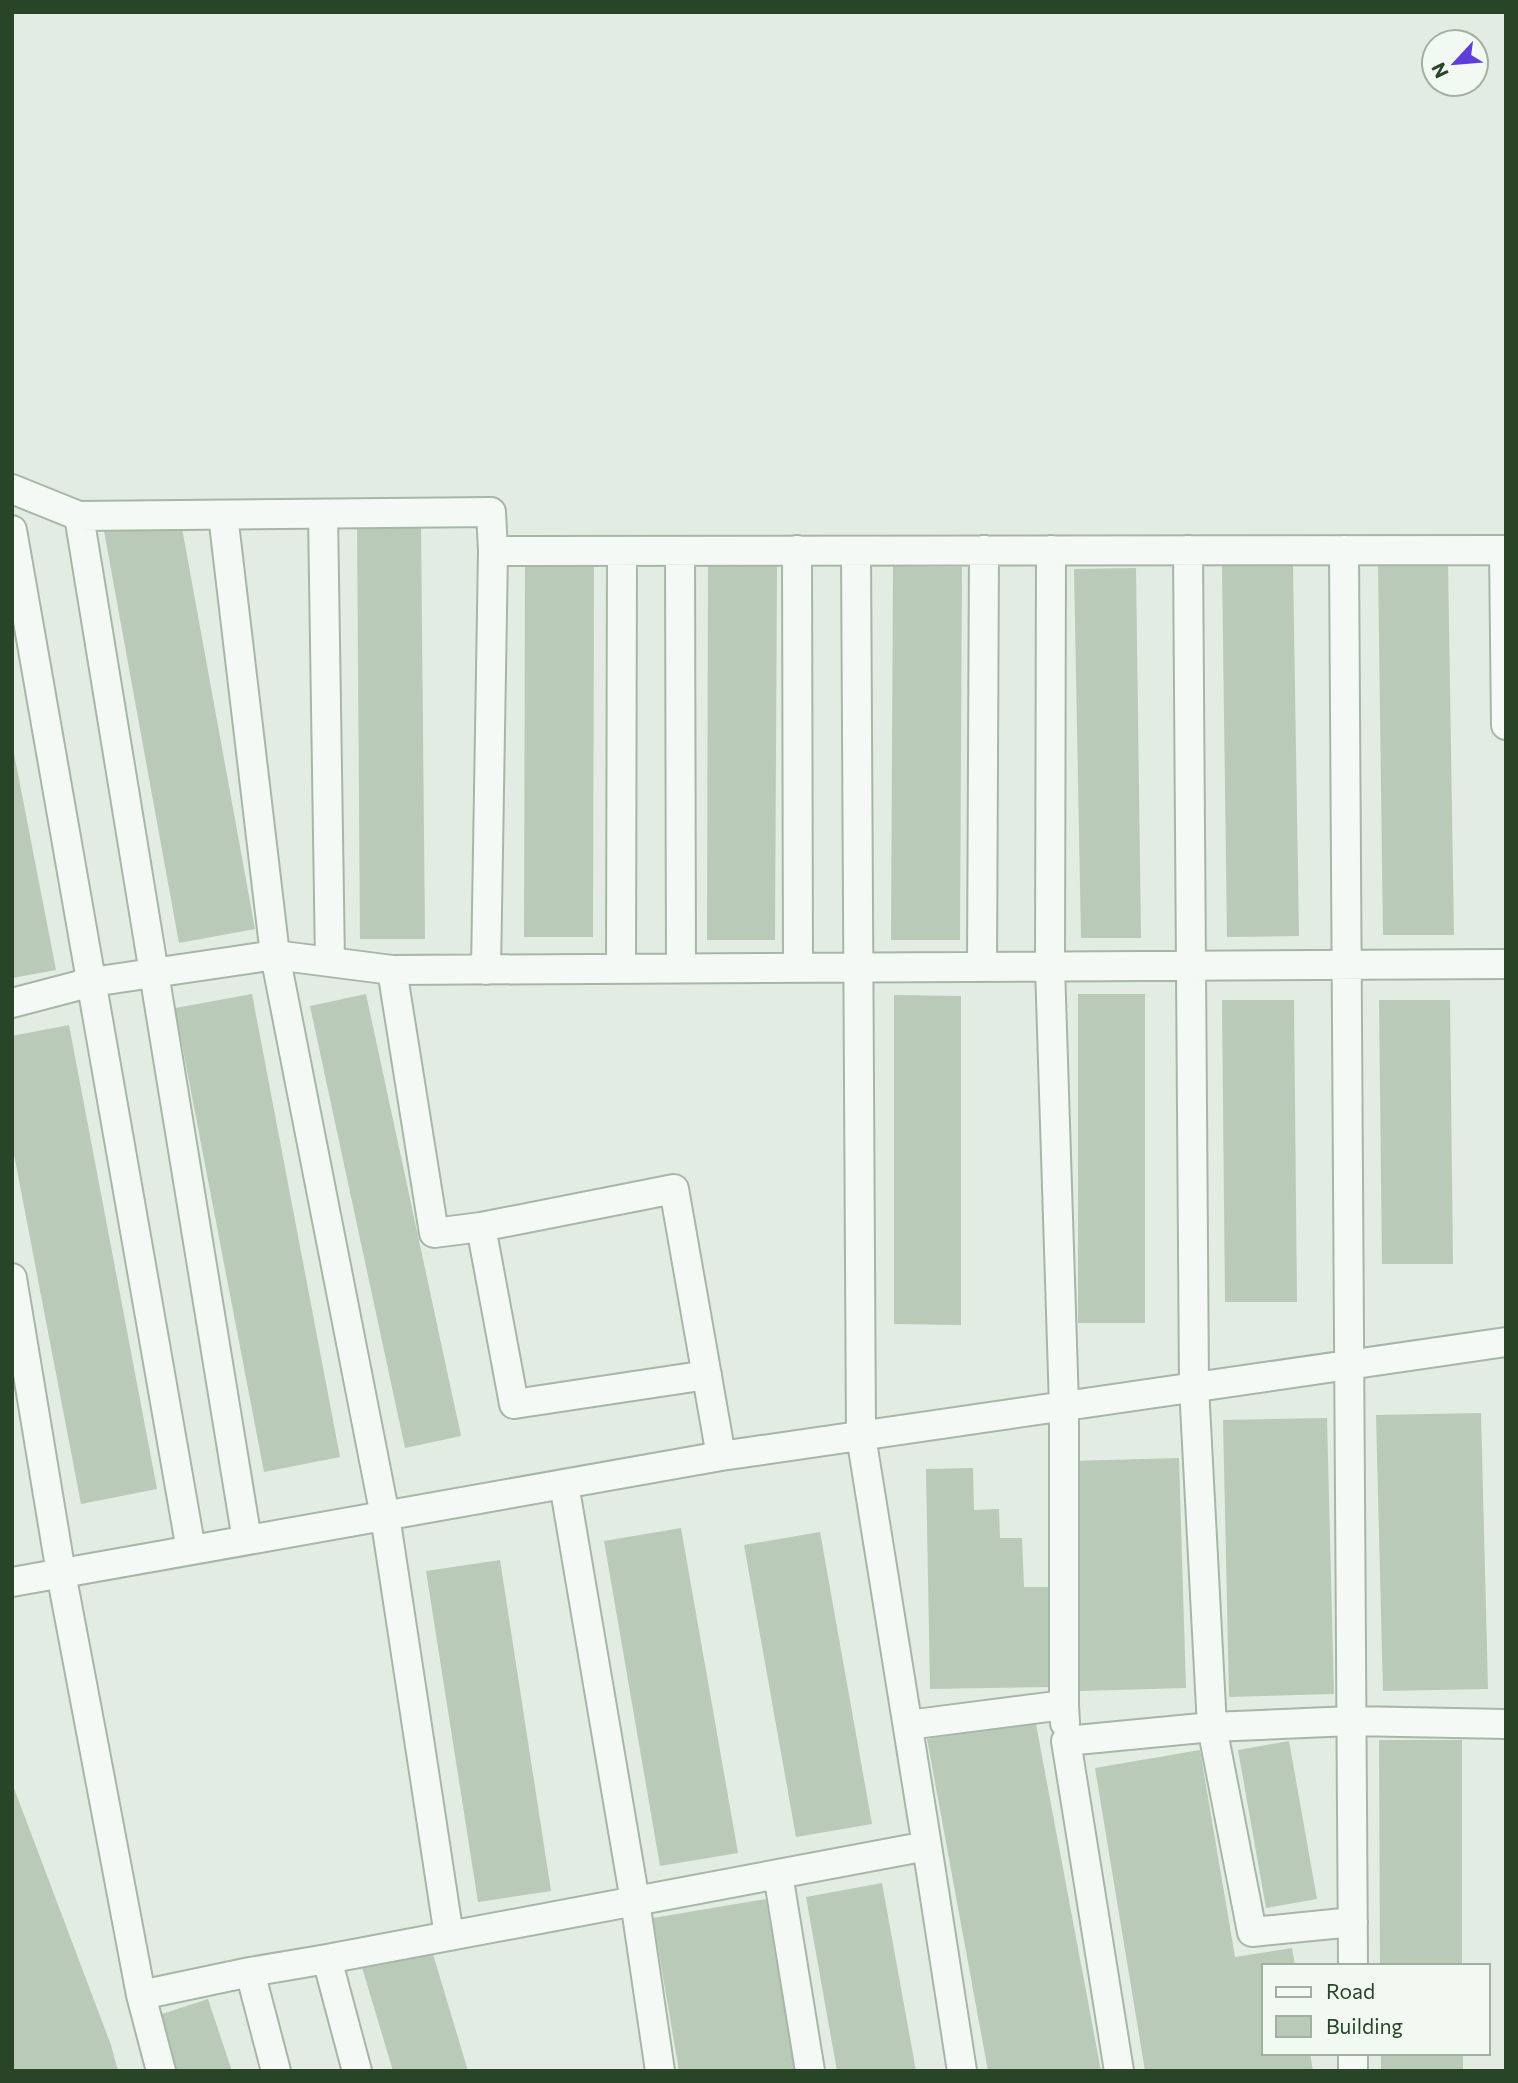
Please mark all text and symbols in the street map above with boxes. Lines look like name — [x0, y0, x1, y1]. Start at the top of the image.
north arrow — [1420, 28, 1490, 98]
text: N — [1426, 59, 1453, 82]
legend — [1262, 1964, 1490, 2055]
text: Road — [1326, 1978, 1375, 2003]
text: Building — [1326, 2013, 1403, 2038]

